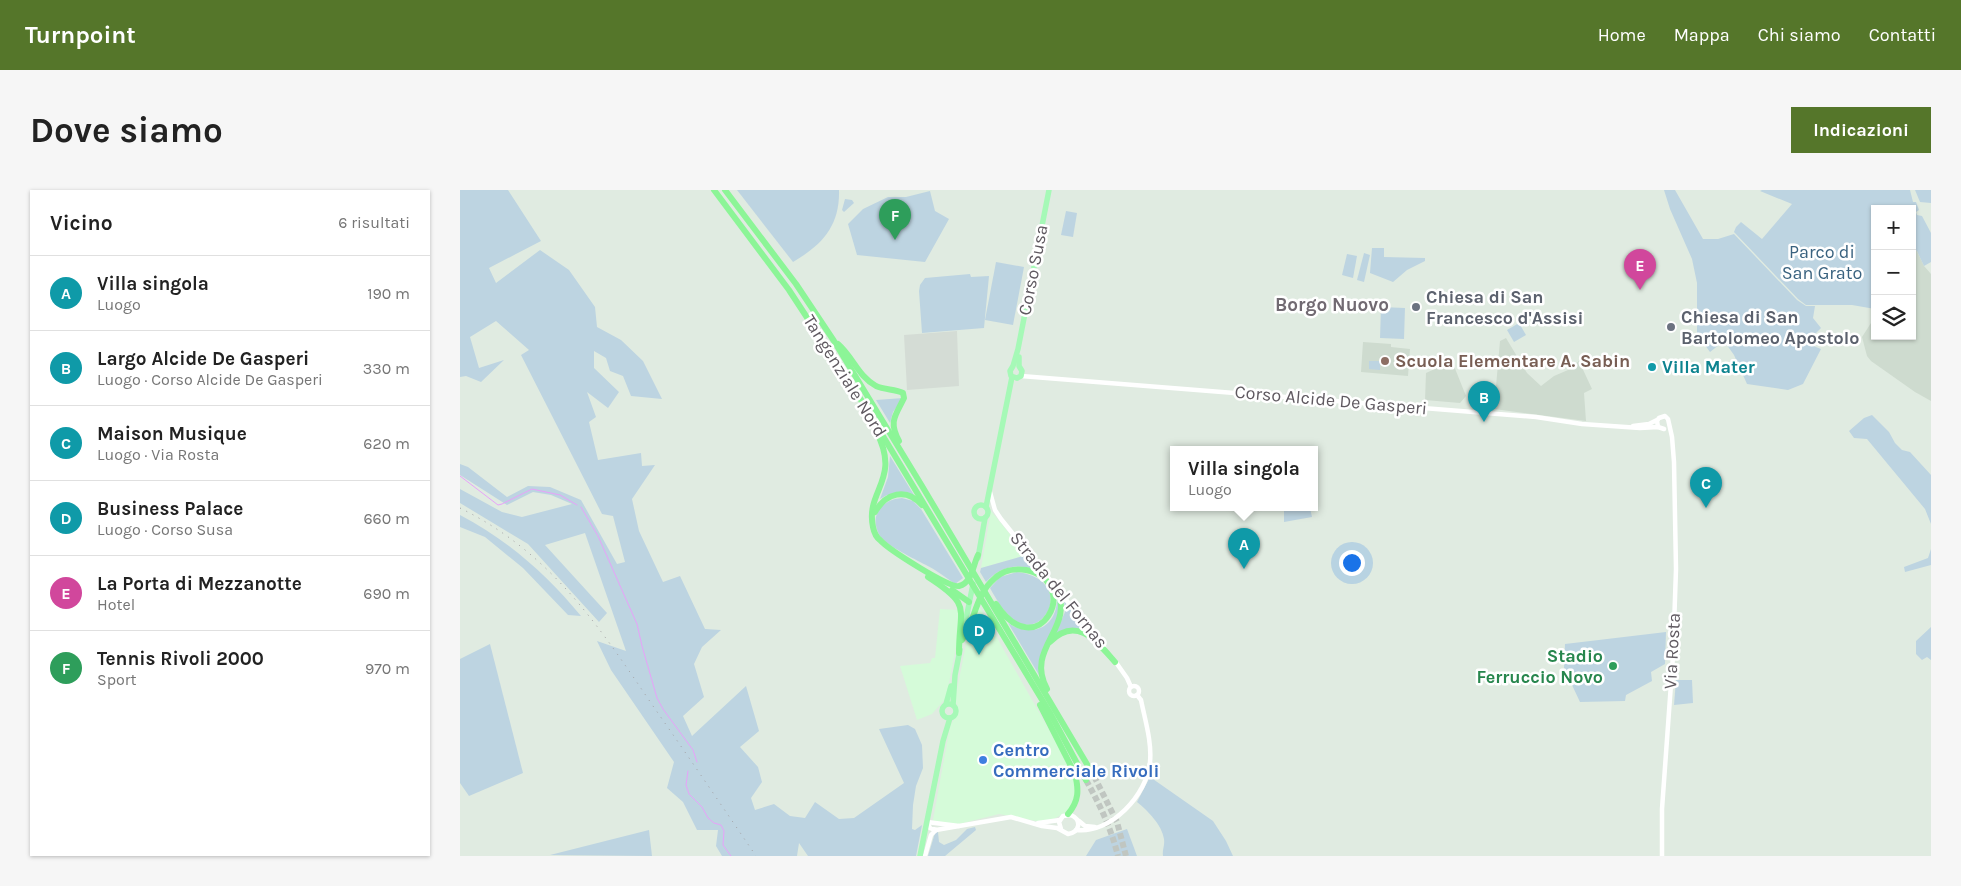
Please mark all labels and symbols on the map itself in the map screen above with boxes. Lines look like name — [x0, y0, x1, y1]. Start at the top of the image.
pin: F — [879, 199, 911, 240]
street label: Corso Susa — [1013, 223, 1053, 317]
park label: Parco di San Grato — [1782, 241, 1862, 284]
pin: E — [1624, 249, 1656, 290]
place label: Chiesa di San Francesco d'Assisi — [1426, 286, 1583, 329]
district label: Borgo Nuovo — [1275, 294, 1389, 316]
marker: Chiesa di San Francesco d'Assisi — [1410, 301, 1422, 313]
place label: Chiesa di San Bartolomeo Apostolo — [1681, 306, 1859, 349]
street label: Tangenziale Nord — [799, 311, 891, 441]
marker: Chiesa di San Bartolomeo Apostolo — [1665, 321, 1677, 333]
place label: Scuola Elementare A. Sabin — [1395, 350, 1630, 372]
marker: Scuola Elementare A. Sabin — [1379, 355, 1391, 367]
place label: Villa Mater — [1662, 356, 1755, 378]
marker: Villa Mater — [1646, 361, 1658, 373]
street label: Corso Alcide De Gasperi — [1234, 381, 1428, 419]
pin: B — [1468, 381, 1500, 422]
pin: C — [1690, 467, 1722, 508]
street label: Strada del Fornas — [1005, 527, 1113, 653]
pin: A — [1228, 528, 1260, 569]
your location — [1339, 550, 1365, 576]
street label: Via Rosta — [1659, 612, 1685, 690]
pin: D — [963, 614, 995, 655]
place label: Stadio Ferruccio Novo — [1476, 645, 1603, 688]
marker: Stadio Ferruccio Novo — [1607, 660, 1619, 672]
place label: Centro Commerciale Rivoli — [993, 739, 1159, 782]
marker: Centro Commerciale Rivoli — [977, 754, 989, 766]

